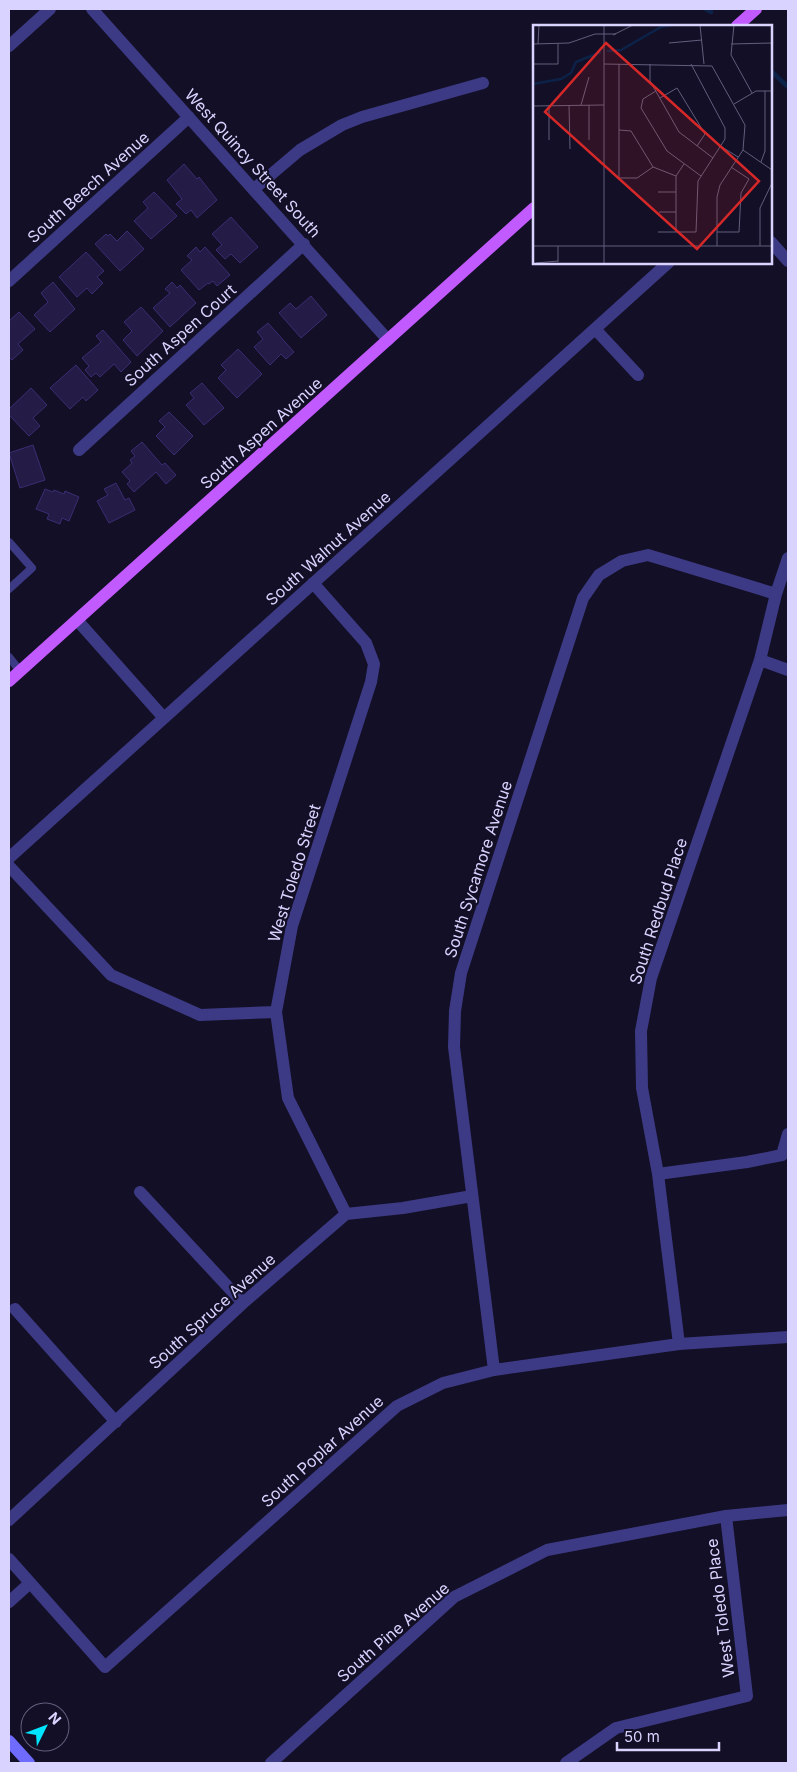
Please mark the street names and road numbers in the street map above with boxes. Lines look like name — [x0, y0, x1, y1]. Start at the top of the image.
street label: West Quincy Street South — [181, 84, 325, 242]
street label: South Beech Avenue — [23, 127, 153, 247]
street label: South Aspen Court — [120, 280, 240, 390]
street label: South Aspen Avenue — [196, 373, 326, 493]
street label: South Walnut Avenue — [261, 487, 395, 609]
street label: South Sycamore Avenue — [440, 778, 516, 960]
street label: West Toledo Street — [263, 802, 325, 944]
street label: South Redbud Place — [625, 835, 691, 987]
street label: South Spruce Avenue — [145, 1249, 279, 1373]
street label: South Poplar Avenue — [257, 1391, 387, 1511]
street label: West Toledo Place — [702, 1537, 738, 1679]
street label: South Pine Avenue — [333, 1578, 453, 1686]

